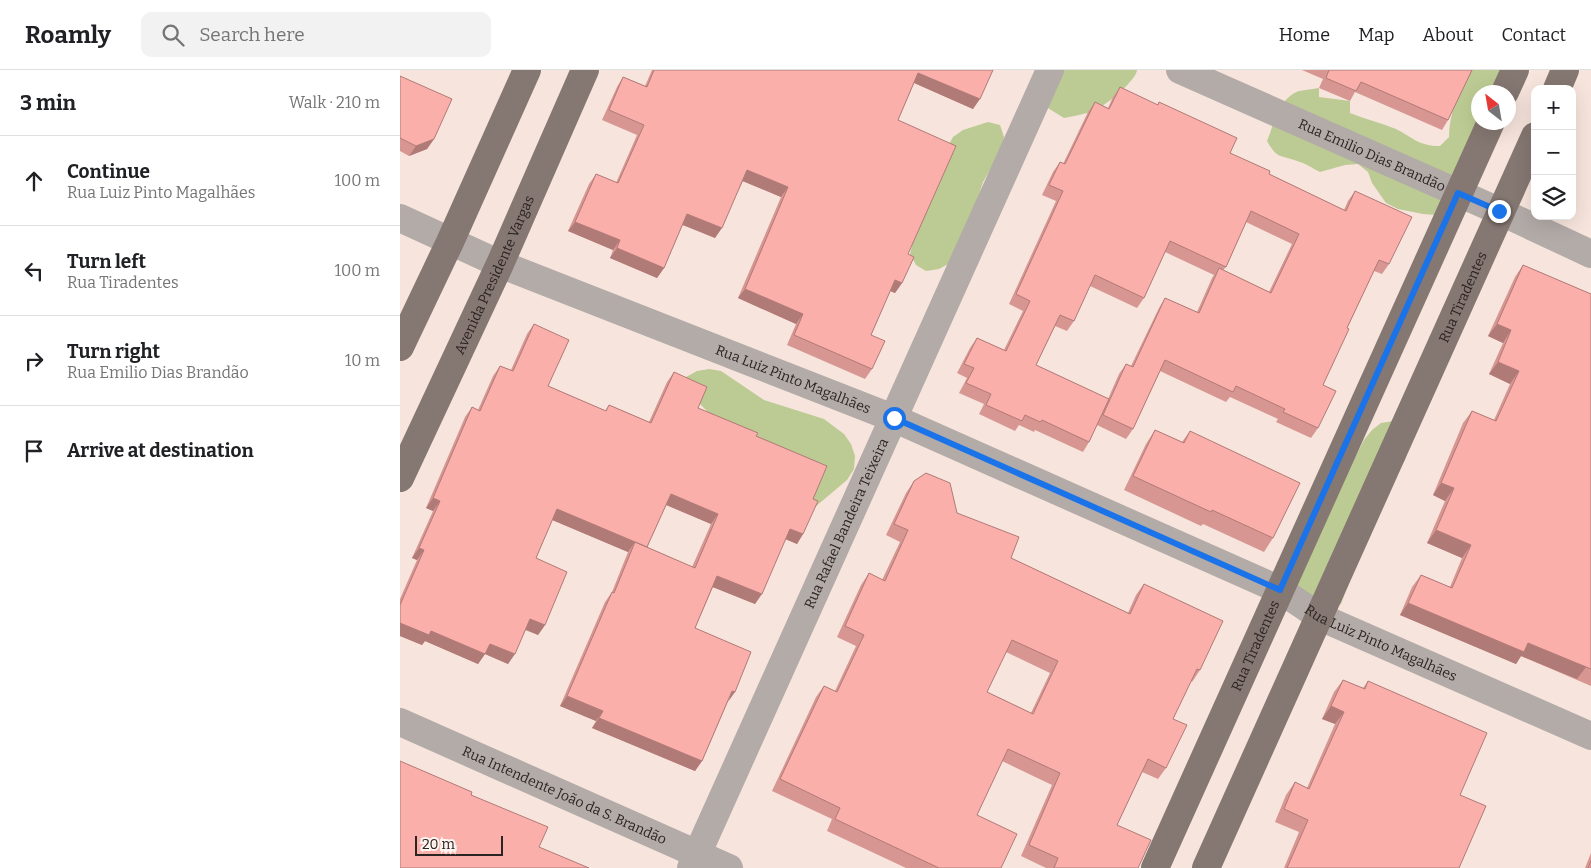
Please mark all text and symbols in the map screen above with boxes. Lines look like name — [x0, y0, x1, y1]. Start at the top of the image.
search box — [141, 12, 491, 57]
text: Roamly — [25, 21, 111, 49]
icon: search — [159, 21, 187, 49]
text: Search here — [199, 23, 305, 46]
text: Home — [1279, 24, 1330, 46]
text: Map — [1358, 24, 1394, 46]
text: About — [1422, 24, 1473, 46]
text: Contact — [1501, 24, 1566, 46]
north arrow — [1471, 85, 1516, 130]
map controls — [1531, 85, 1576, 220]
button: + — [1531, 85, 1576, 130]
text: 3 min — [20, 90, 76, 116]
text: Walk · 210 m — [289, 93, 380, 112]
street label: Rua Emilio Dias Brandão — [1296, 115, 1448, 195]
button: − — [1531, 130, 1576, 175]
text: Continue — [67, 160, 150, 183]
icon: ahead — [20, 167, 48, 195]
text: 100 m — [335, 171, 380, 190]
button: layers — [1531, 175, 1576, 220]
text: Rua Luiz Pinto Magalhães — [67, 183, 256, 202]
street label: Avenida Presidente Vargas — [451, 193, 538, 357]
route end — [1488, 200, 1511, 223]
street label: Rua Tiradentes — [1435, 249, 1490, 345]
text: Turn left — [67, 250, 146, 273]
icon: left — [20, 257, 48, 285]
text: 100 m — [335, 261, 380, 280]
text: Rua Tiradentes — [67, 273, 179, 292]
text: Turn right — [67, 340, 160, 363]
street label: Rua Luiz Pinto Magalhães — [713, 341, 873, 417]
icon: right — [20, 347, 48, 375]
text: 10 m — [345, 351, 380, 370]
text: Rua Emilio Dias Brandão — [67, 363, 249, 382]
route start — [883, 407, 906, 430]
street label: Rua Rafael Bandeira Teixeira — [800, 435, 892, 611]
icon: arrive — [20, 437, 48, 465]
text: Arrive at destination — [67, 439, 254, 462]
street label: Rua Tiradentes — [1227, 597, 1283, 694]
street label: Rua Luiz Pinto Magalhães — [1302, 601, 1460, 685]
street label: Rua Intendente João da S. Brandão — [460, 742, 669, 848]
scale bar — [415, 833, 502, 856]
text: 20 m — [422, 836, 455, 853]

